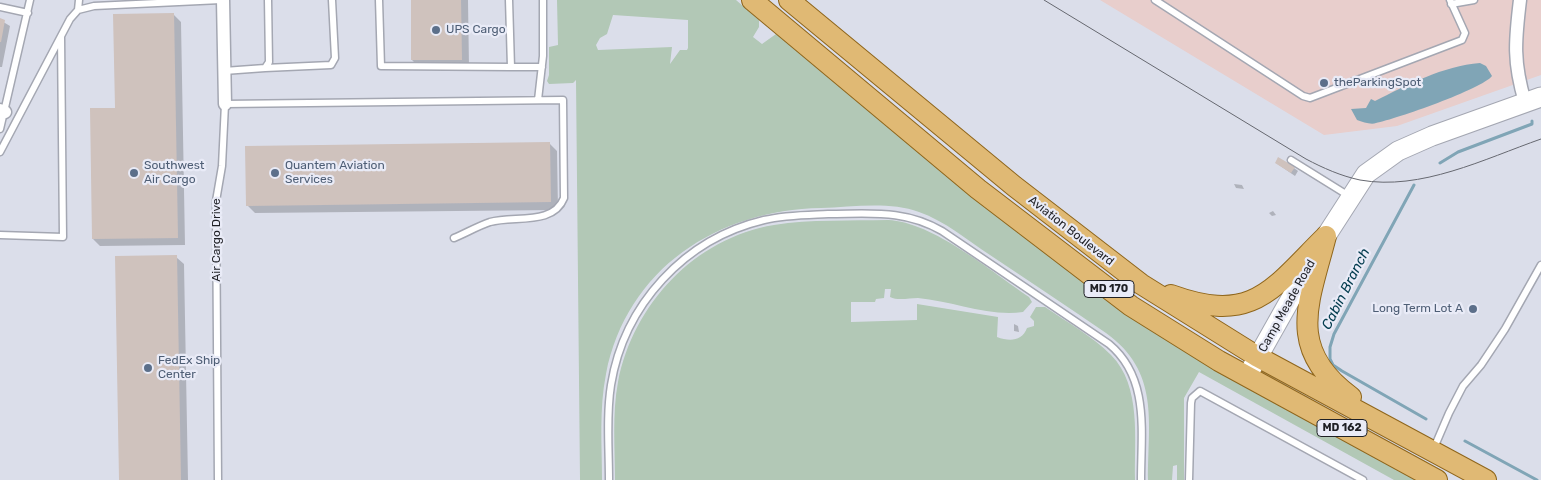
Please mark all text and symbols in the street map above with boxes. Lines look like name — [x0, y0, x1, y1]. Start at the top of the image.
place label: UPS Cargo — [446, 23, 506, 37]
marker: UPS Cargo — [430, 24, 442, 36]
place label: theParkingSpot — [1334, 76, 1421, 90]
marker: theParkingSpot — [1318, 77, 1330, 89]
place label: Southwest Air Cargo — [144, 159, 204, 187]
place label: Quantem Aviation Services — [285, 159, 385, 187]
marker: Southwest Air Cargo — [128, 167, 140, 179]
marker: Quantem Aviation Services — [269, 167, 281, 179]
street label: Aviation Boulevard — [1025, 193, 1117, 269]
street label: Air Cargo Drive — [210, 198, 224, 282]
water label: Cabin Branch — [1318, 246, 1374, 332]
street label: Camp Meade Road — [1256, 257, 1318, 355]
road number: MD 170 — [1084, 280, 1134, 298]
place label: Long Term Lot A — [1372, 302, 1463, 316]
marker: Long Term Lot A — [1467, 303, 1479, 315]
place label: FedEx Ship Center — [158, 354, 220, 382]
marker: FedEx Ship Center — [142, 362, 154, 374]
road number: MD 162 — [1317, 419, 1367, 436]

